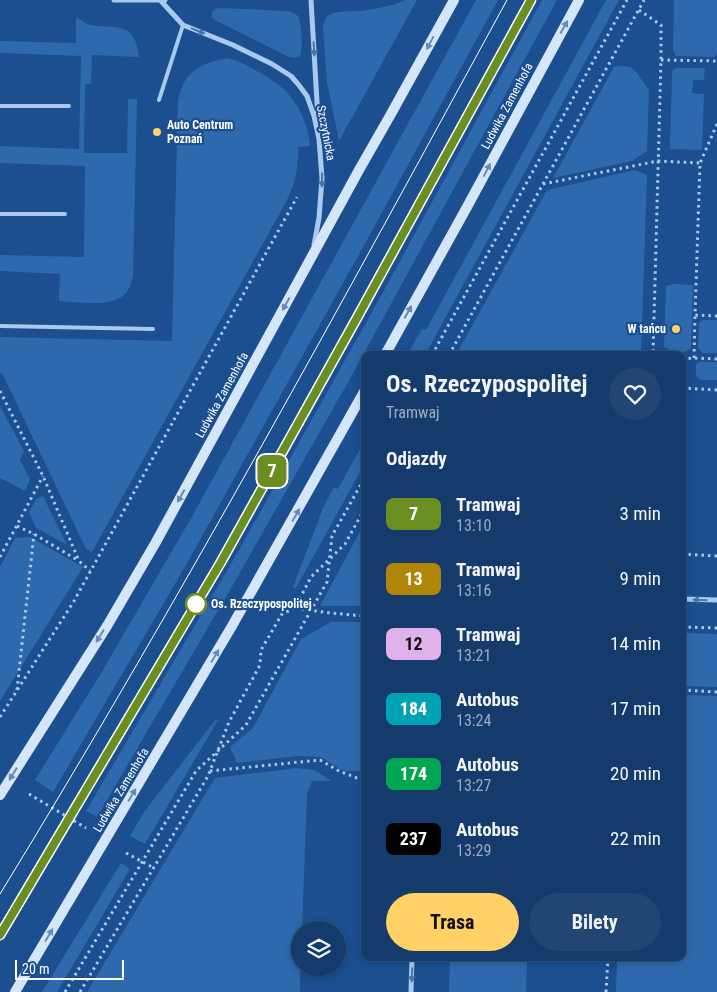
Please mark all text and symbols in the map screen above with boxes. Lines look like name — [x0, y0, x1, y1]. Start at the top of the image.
one-way arrow — [560, 21, 569, 34]
one-way arrow — [191, 27, 205, 35]
one-way arrow — [426, 35, 434, 50]
one-way arrow — [310, 41, 318, 57]
street label: Ludwika Zamenhofa — [478, 60, 536, 151]
street label: Szczytnicka — [314, 104, 338, 162]
place label: Auto Centrum Poznań — [167, 118, 233, 146]
marker: Auto Centrum Poznań — [151, 126, 163, 138]
one-way arrow — [483, 163, 491, 177]
one-way arrow — [318, 172, 326, 188]
one-way arrow — [282, 297, 290, 312]
one-way arrow — [404, 306, 413, 319]
place label: W tańcu — [628, 322, 666, 336]
marker: W tańcu — [670, 323, 682, 335]
street label: Ludwika Zamenhofa — [193, 350, 251, 440]
button: heart — [609, 368, 661, 420]
text: Os. Rzeczypospolitej — [386, 370, 587, 398]
text: Tramwaj — [386, 403, 440, 422]
text: Odjazdy — [386, 447, 447, 470]
line badge: 7 — [256, 455, 288, 487]
text: 7 — [267, 460, 277, 481]
one-way arrow — [177, 488, 185, 503]
text: Tramwaj — [456, 493, 520, 516]
text: 3 min — [619, 502, 661, 525]
text: 7 — [409, 503, 418, 524]
one-way arrow — [292, 507, 300, 522]
text: 13:10 — [456, 516, 491, 535]
text: Tramwaj — [456, 558, 520, 581]
text: 9 min — [619, 567, 661, 590]
text: 13 — [404, 568, 423, 589]
text: 13:16 — [456, 581, 491, 600]
marker: Os. Rzeczypospolitej — [185, 593, 207, 615]
one-way arrow — [691, 596, 707, 604]
place label: Os. Rzeczypospolitej — [211, 597, 312, 611]
text: Tramwaj — [456, 623, 520, 646]
one-way arrow — [95, 630, 104, 643]
text: 14 min — [610, 632, 661, 655]
text: 12 — [404, 633, 423, 654]
text: 13:21 — [456, 646, 491, 665]
one-way arrow — [210, 649, 219, 662]
text: Autobus — [456, 688, 519, 711]
text: 17 min — [610, 697, 661, 720]
text: 184 — [400, 698, 427, 719]
text: 13:24 — [456, 711, 491, 730]
street label: Ludwika Zamenhofa — [90, 745, 152, 835]
text: Autobus — [456, 753, 519, 776]
text: 20 min — [610, 762, 661, 785]
text: 174 — [400, 763, 427, 784]
one-way arrow — [9, 767, 18, 781]
text: 13:27 — [456, 776, 491, 795]
one-way arrow — [128, 789, 137, 802]
text: Autobus — [456, 818, 519, 841]
text: 22 min — [610, 827, 661, 850]
text: 237 — [400, 828, 427, 849]
text: 13:29 — [456, 841, 491, 860]
button: Trasa — [386, 893, 519, 951]
button: Bilety — [529, 893, 661, 951]
map controls — [291, 921, 346, 976]
button: layers — [291, 921, 346, 976]
one-way arrow — [45, 928, 53, 943]
scale bar — [15, 957, 124, 980]
text: 20 m — [22, 961, 50, 977]
one-way arrow — [407, 967, 415, 983]

